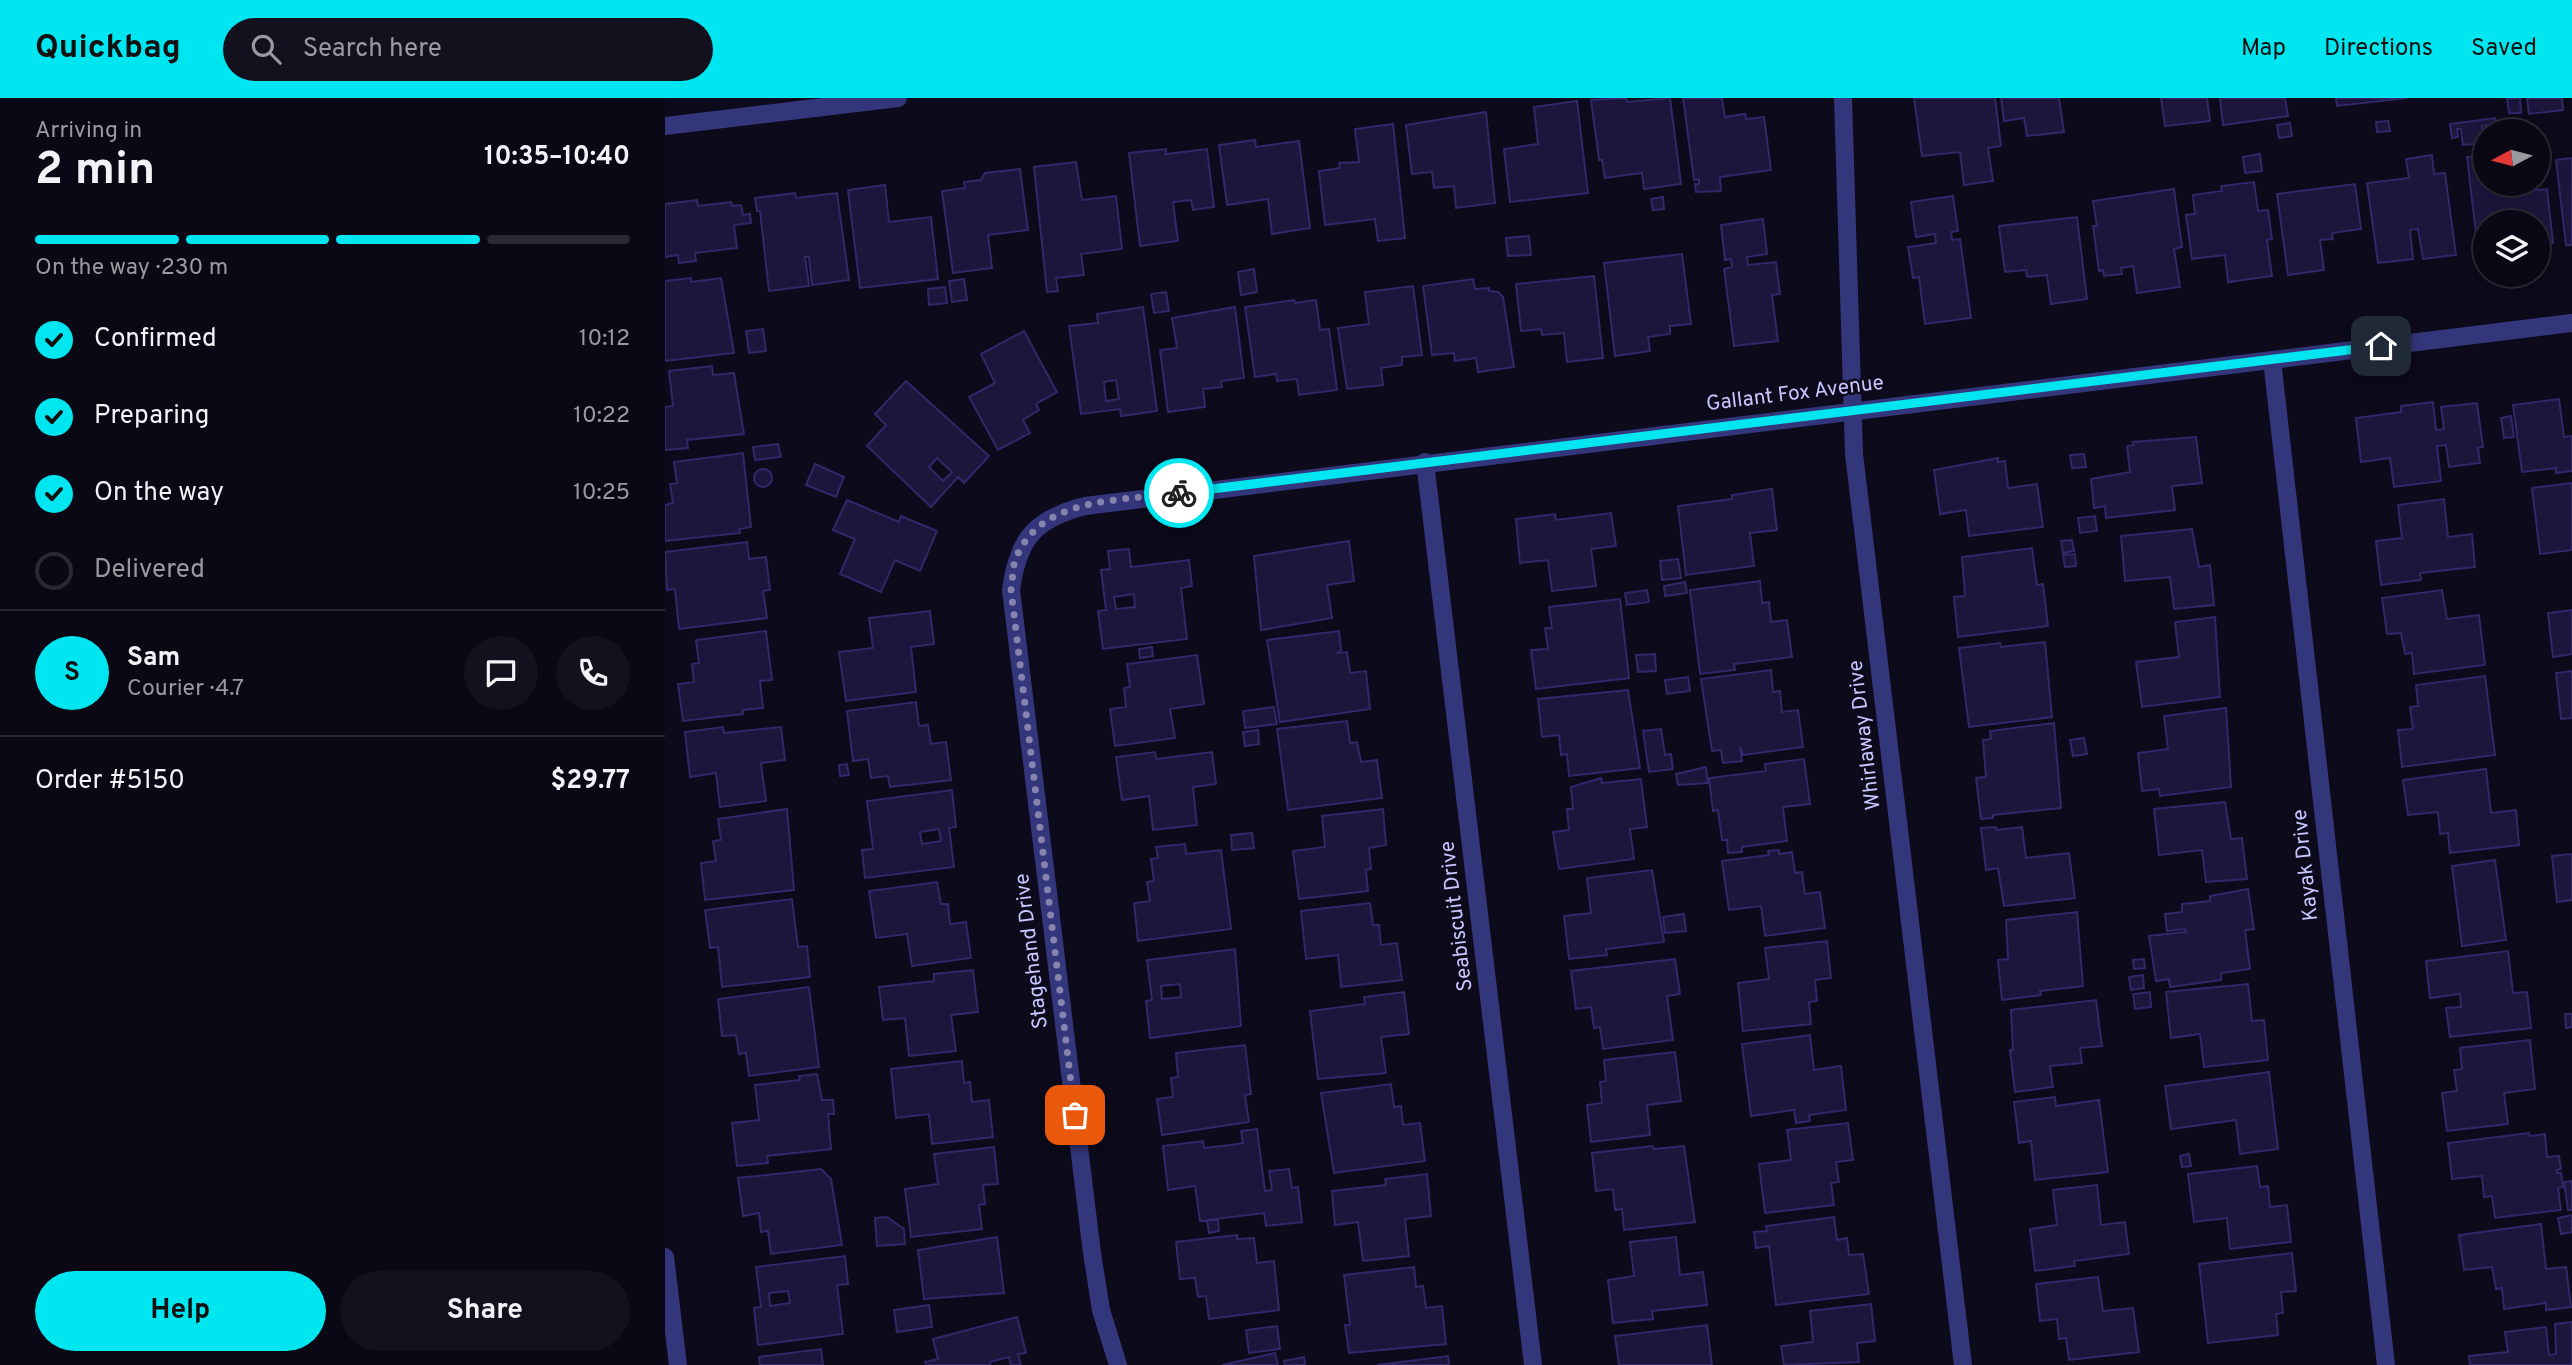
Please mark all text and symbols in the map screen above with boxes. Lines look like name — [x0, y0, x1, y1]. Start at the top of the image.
search box — [223, 18, 713, 81]
text: Quickbag — [35, 28, 181, 70]
icon: search — [247, 30, 285, 68]
text: Search here — [303, 33, 442, 66]
text: Map — [2241, 34, 2286, 64]
text: Directions — [2324, 34, 2433, 64]
text: Saved — [2471, 34, 2537, 64]
text: Arriving in — [35, 117, 142, 146]
north arrow — [2473, 119, 2550, 196]
map controls — [2473, 119, 2550, 287]
text: 10:35–10:40 — [484, 141, 630, 174]
text: 2 min — [35, 142, 155, 201]
button: layers — [2473, 210, 2550, 287]
text: On the way · 230 m — [35, 254, 228, 283]
pin — [2351, 316, 2411, 376]
icon: check — [35, 321, 73, 359]
text: Confirmed — [94, 323, 217, 356]
text: 10:12 — [579, 325, 630, 354]
icon: home — [2362, 327, 2400, 365]
street label: Gallant Fox Avenue — [1705, 370, 1885, 418]
icon: check — [35, 398, 73, 436]
text: Preparing — [94, 400, 209, 433]
text: 10:22 — [573, 402, 630, 431]
courier — [1144, 458, 1214, 528]
icon: bike — [1160, 474, 1198, 512]
icon: check — [35, 475, 73, 513]
text: On the way — [94, 477, 224, 510]
text: 10:25 — [573, 479, 630, 508]
text: Delivered — [94, 554, 205, 587]
button: chat — [464, 636, 538, 710]
button: phone — [556, 636, 630, 710]
text: Sam — [127, 642, 180, 675]
text: S — [64, 657, 80, 690]
street label: Whirlaway Drive — [1842, 659, 1888, 811]
text: Courier · 4.7 — [127, 675, 244, 704]
text: Order #5150 — [35, 765, 185, 798]
text: $29.77 — [550, 765, 630, 798]
street label: Kayak Drive — [2287, 808, 2325, 922]
street label: Seabiscuit Drive — [1434, 839, 1480, 993]
street label: Stagehand Drive — [1009, 872, 1055, 1030]
pin — [1045, 1085, 1105, 1145]
icon: bag — [1056, 1096, 1094, 1134]
button: Help — [35, 1271, 326, 1351]
button: Share — [340, 1271, 630, 1351]

